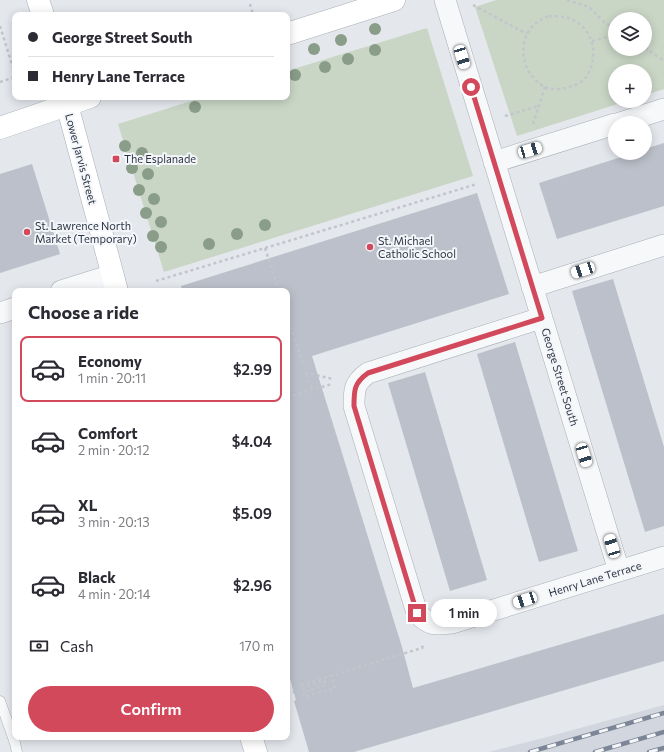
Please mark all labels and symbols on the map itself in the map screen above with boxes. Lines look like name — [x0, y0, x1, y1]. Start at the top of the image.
car — [453, 44, 471, 70]
route start — [462, 78, 480, 96]
street label: Lower Jarvis Street — [62, 112, 100, 206]
car — [517, 141, 543, 159]
place label: The Esplanade — [124, 152, 196, 165]
marker: The Esplanade — [111, 154, 121, 164]
place label: St. Lawrence North Market (Temporary) — [35, 219, 137, 245]
marker: St. Lawrence North Market (Temporary) — [22, 227, 32, 237]
place label: St. Michael Catholic School — [378, 234, 456, 260]
marker: St. Michael Catholic School — [365, 242, 375, 252]
car — [570, 261, 596, 279]
street label: George Street South — [539, 326, 582, 427]
car — [575, 442, 593, 468]
car — [603, 533, 621, 559]
street label: Henry Lane Terrace — [547, 558, 643, 599]
car — [512, 591, 538, 609]
callout: 1 min — [431, 599, 497, 627]
route end — [408, 604, 426, 622]

